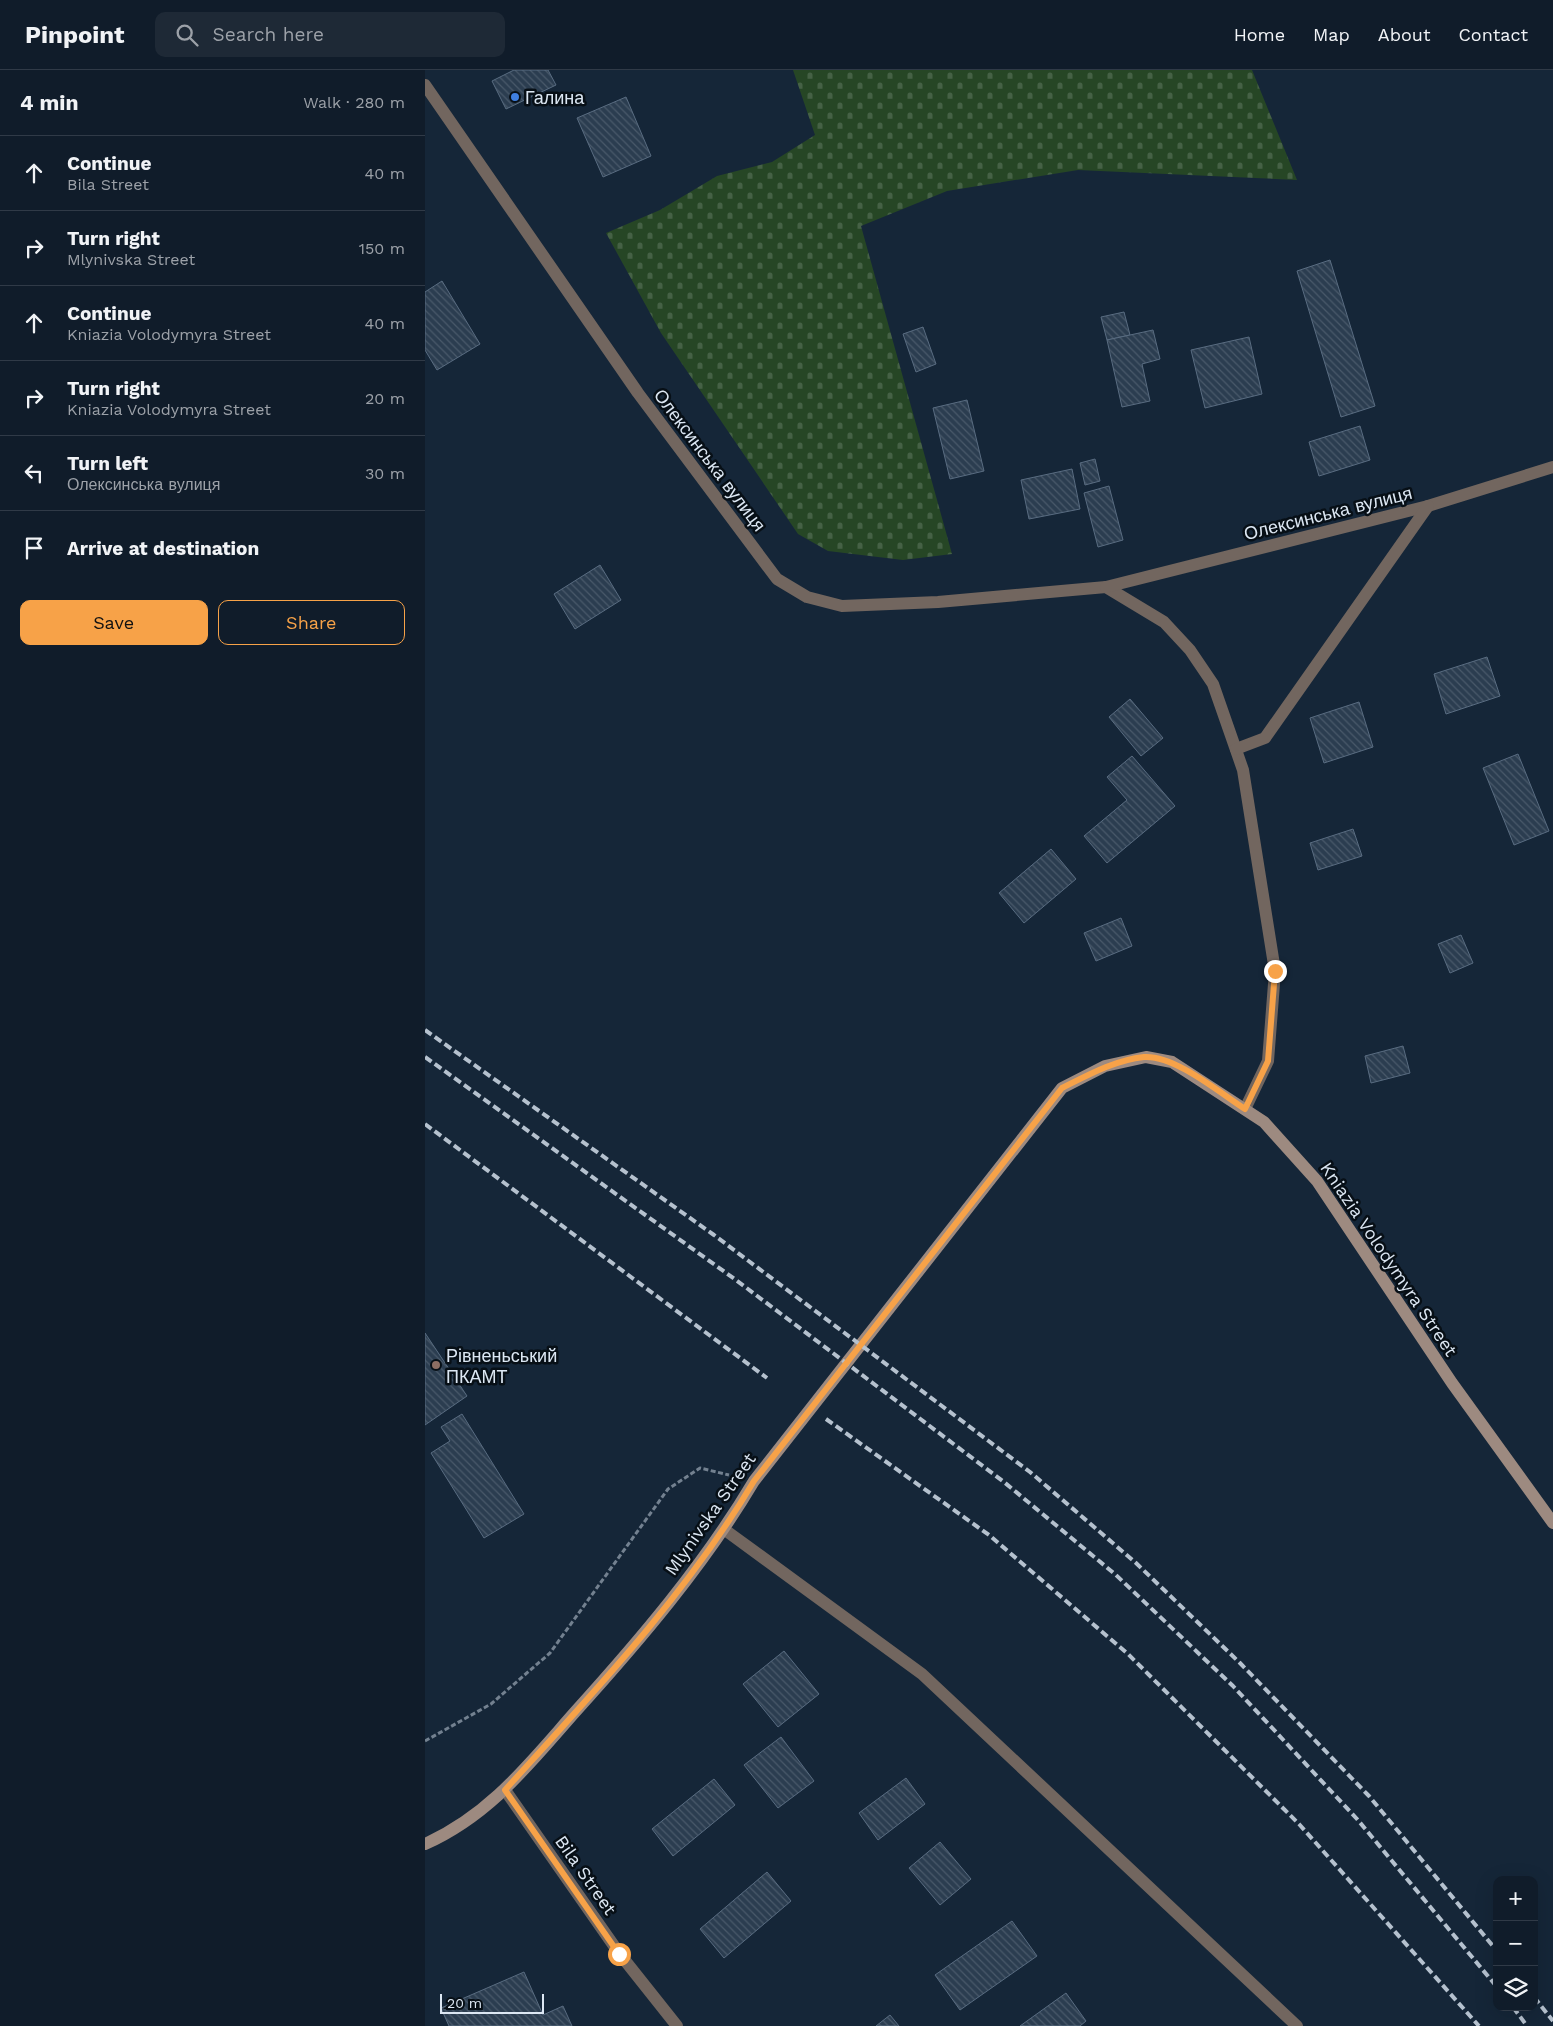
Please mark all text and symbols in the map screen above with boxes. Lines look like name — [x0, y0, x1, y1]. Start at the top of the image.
search box — [155, 12, 505, 57]
text: Pinpoint — [25, 21, 125, 49]
icon: search — [173, 21, 201, 49]
text: Search here — [213, 23, 324, 46]
text: Home — [1234, 24, 1285, 45]
text: Map — [1313, 24, 1350, 45]
text: About — [1378, 24, 1430, 45]
text: Contact — [1458, 24, 1528, 45]
place label: Галина — [525, 87, 585, 108]
text: 4 min — [20, 90, 78, 115]
marker: Галина — [509, 91, 521, 103]
text: Walk · 280 m — [303, 93, 405, 112]
text: Continue — [67, 152, 151, 175]
icon: ahead — [20, 159, 48, 187]
text: 40 m — [365, 164, 405, 183]
text: Bila Street — [67, 175, 149, 194]
text: Turn right — [67, 227, 160, 250]
icon: right — [20, 234, 48, 262]
text: 150 m — [359, 239, 405, 258]
text: Mlynivska Street — [67, 250, 195, 269]
text: Continue — [67, 302, 151, 325]
icon: ahead — [20, 309, 48, 337]
text: 40 m — [365, 314, 405, 333]
text: Kniazia Volodymyra Street — [67, 325, 271, 344]
text: Turn right — [67, 377, 160, 400]
icon: right — [20, 384, 48, 412]
street label: Олексинська вулиця — [650, 385, 770, 535]
text: 20 m — [365, 389, 405, 408]
text: Kniazia Volodymyra Street — [67, 400, 271, 419]
text: Turn left — [67, 452, 148, 475]
icon: left — [20, 459, 48, 487]
text: 30 m — [365, 464, 405, 483]
text: Олексинська вулиця — [67, 475, 220, 494]
street label: Олексинська вулиця — [1242, 482, 1414, 544]
icon: arrive — [20, 534, 48, 562]
text: Arrive at destination — [67, 537, 259, 560]
button: Save — [20, 600, 208, 645]
button: Share — [218, 600, 405, 645]
route end — [1264, 960, 1287, 983]
street label: Kniazia Volodymyra Street — [1316, 1158, 1462, 1360]
place label: Рівненьський ПКАМТ — [446, 1345, 557, 1387]
marker: Рівненьський ПКАМТ — [430, 1359, 442, 1371]
street label: Mlynivska Street — [660, 1449, 760, 1579]
street label: Bila Street — [551, 1831, 621, 1919]
map controls — [1493, 1876, 1538, 2011]
button: + — [1493, 1876, 1538, 1921]
button: − — [1493, 1921, 1538, 1966]
route start — [608, 1943, 631, 1966]
button: layers — [1493, 1966, 1538, 2011]
scale bar — [440, 1991, 544, 2014]
text: 20 m — [447, 1995, 482, 2011]

